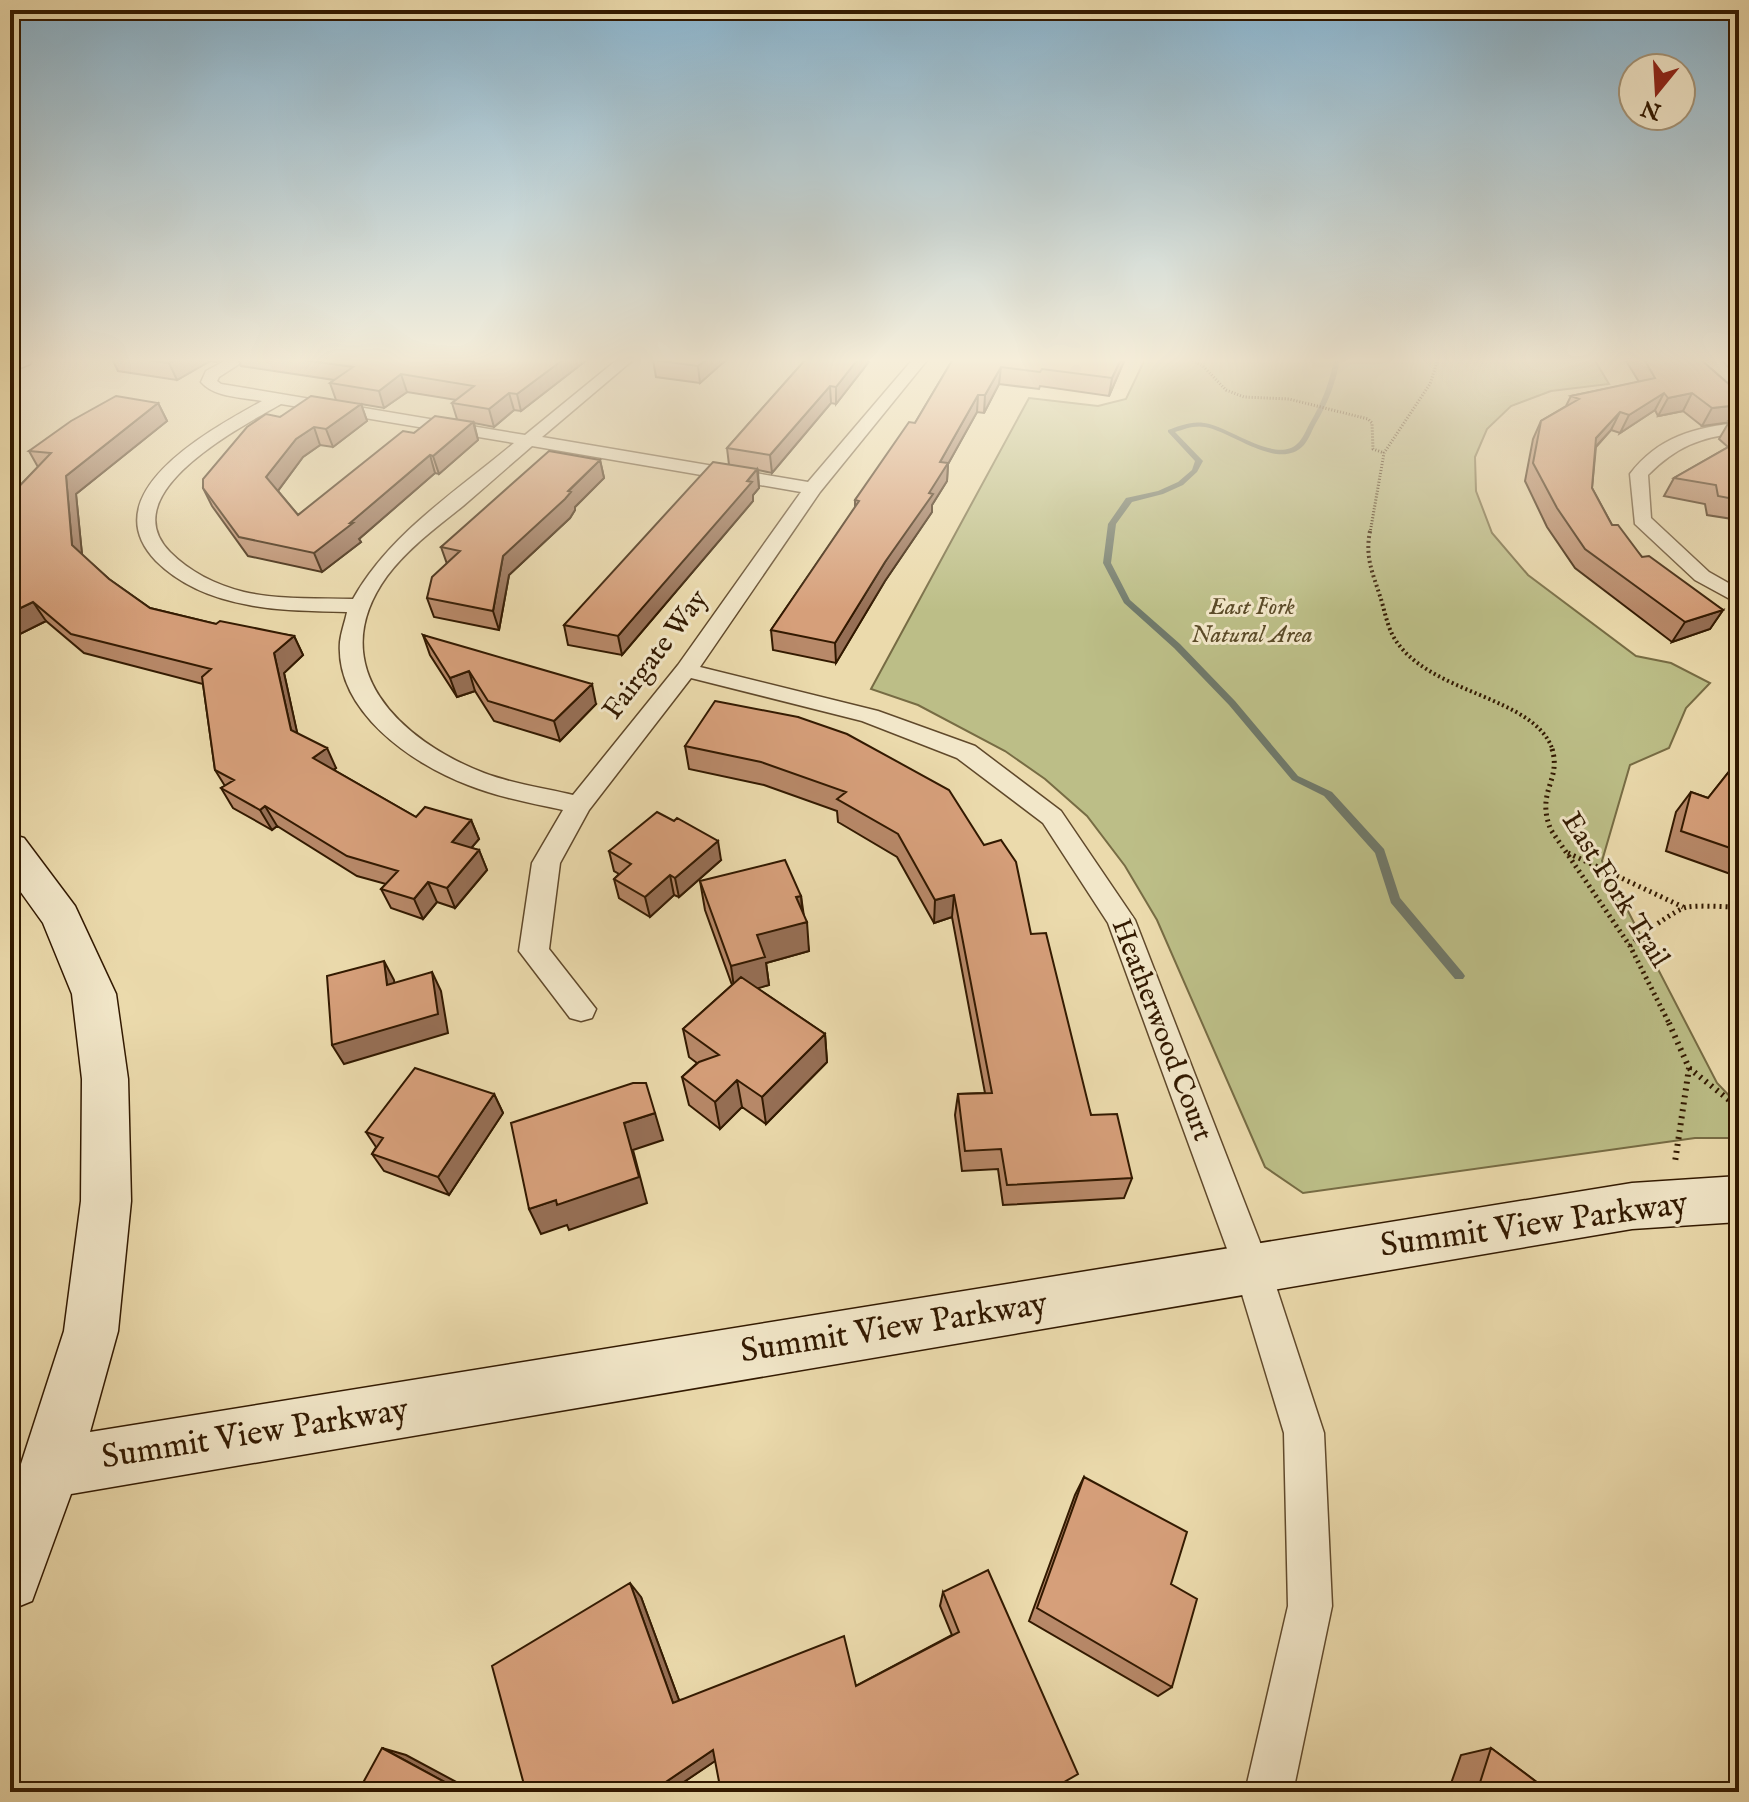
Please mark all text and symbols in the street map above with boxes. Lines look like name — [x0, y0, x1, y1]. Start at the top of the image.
north arrow — [1617, 52, 1697, 132]
text: N — [1638, 93, 1666, 126]
street label: Fairgate Way — [596, 583, 716, 727]
park label: East Fork Natural Area — [1191, 592, 1313, 651]
street label: East Fork Trail — [1553, 806, 1677, 974]
street label: Heatherwood Court — [1103, 914, 1220, 1146]
street label: Summit View Parkway — [1377, 1182, 1691, 1268]
street label: Summit View Parkway — [738, 1282, 1051, 1373]
street label: Summit View Parkway — [99, 1388, 412, 1479]

